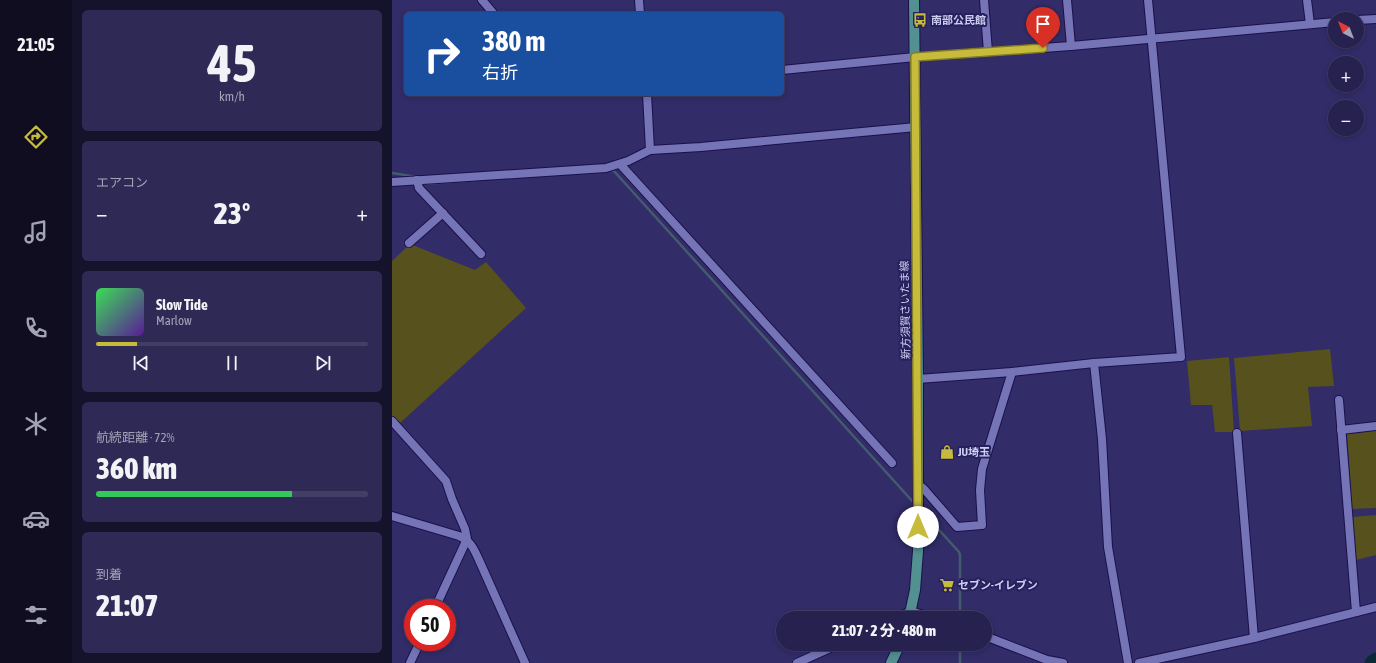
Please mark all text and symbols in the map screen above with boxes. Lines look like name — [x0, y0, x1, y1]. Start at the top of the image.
pin — [1026, 7.0, 1060, 48]
bus stop icon: 南部公民館 — [912, 12, 928, 28]
north arrow — [1328, 12, 1364, 48]
map controls — [1328, 12, 1364, 136]
icon: arrive — [1032, 13, 1054, 35]
place label: 南部公民館 — [931, 14, 986, 26]
text: 380 m — [482, 25, 545, 57]
icon: right — [416, 28, 468, 80]
text: 45 — [208, 33, 256, 93]
text: 21:05 — [17, 34, 55, 55]
button: + — [1328, 56, 1364, 92]
text: 右折 — [482, 62, 518, 83]
text: km/h — [219, 89, 245, 104]
button: − — [1328, 100, 1364, 136]
icon: directions — [22, 123, 50, 151]
text: エアコン — [96, 175, 148, 190]
text: 23° — [214, 196, 250, 230]
text: − — [96, 200, 107, 226]
text: + — [357, 200, 368, 226]
icon: music — [22, 218, 50, 246]
street label: 新方須賀さいたま線 — [898, 261, 912, 359]
text: Slow Tide — [156, 296, 208, 313]
text: Marlow — [156, 313, 192, 328]
icon: phone — [22, 314, 50, 342]
icon: previous — [130, 352, 152, 374]
icon: pause — [221, 352, 243, 374]
icon: next — [312, 352, 334, 374]
icon: climate — [22, 410, 50, 438]
text: 航続距離 · 72% — [96, 430, 175, 445]
shop icon: JU埼玉 — [939, 444, 955, 460]
place label: JU埼玉 — [957, 446, 990, 458]
text: 360 km — [96, 451, 177, 485]
icon: car — [22, 505, 50, 533]
position arrow — [897, 506, 939, 548]
text: 到着 — [96, 567, 122, 582]
supermarket icon: セブン-イレブン — [939, 577, 955, 593]
place label: セブン-イレブン — [958, 579, 1038, 591]
text: 21:07 — [96, 588, 158, 622]
speed limit sign: 50 — [404, 599, 456, 651]
icon: filters — [22, 601, 50, 629]
text: 21:07 · 2 分 · 480 m — [832, 622, 936, 639]

